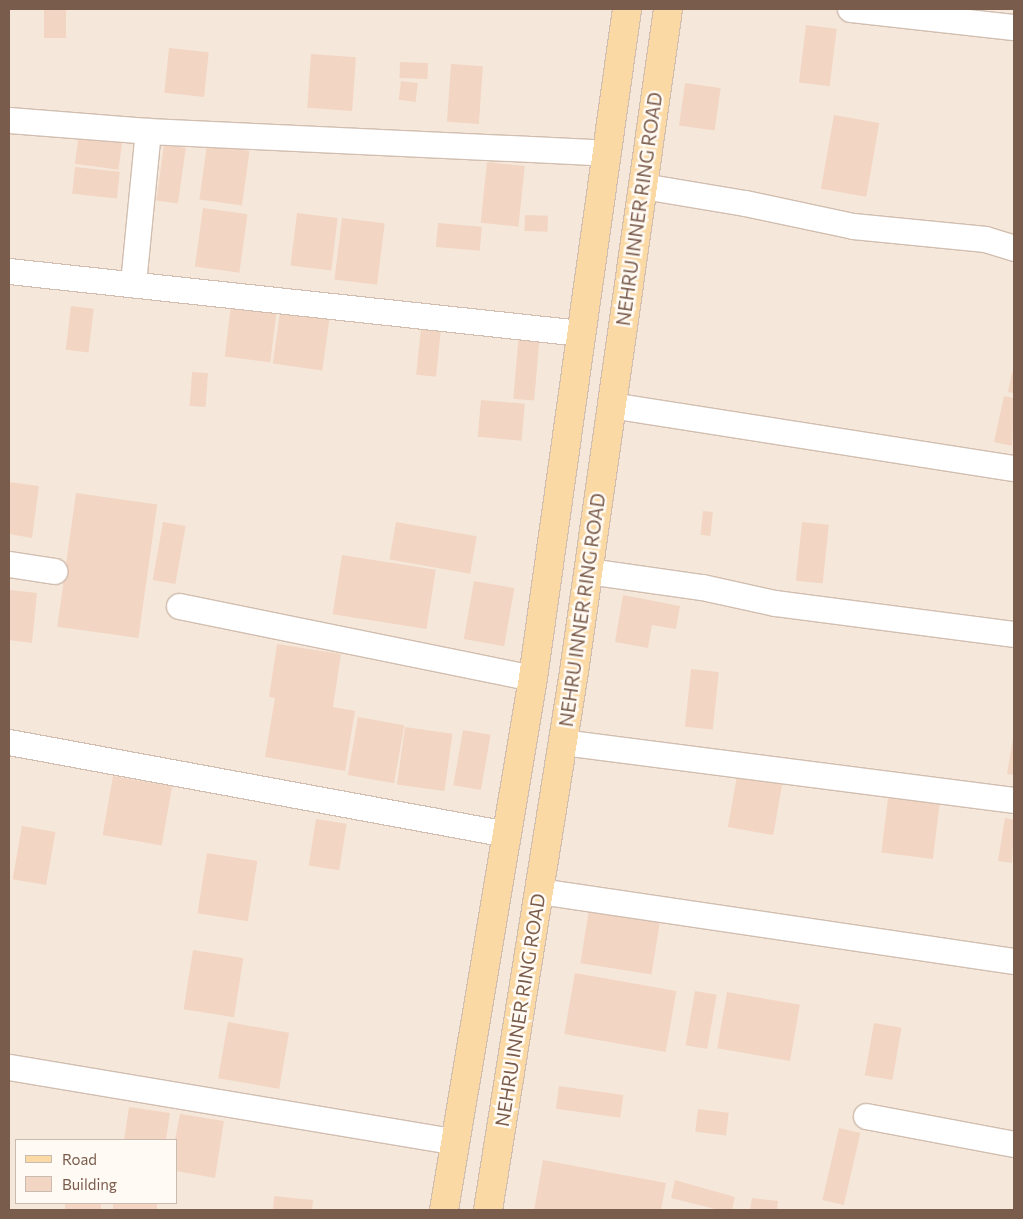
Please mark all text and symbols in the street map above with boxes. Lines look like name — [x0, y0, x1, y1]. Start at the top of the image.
street label: NEHRU INNER RING ROAD — [611, 91, 667, 327]
street label: NEHRU INNER RING ROAD — [554, 492, 610, 728]
street label: NEHRU INNER RING ROAD — [490, 892, 550, 1128]
legend — [15, 1139, 178, 1204]
text: Road — [62, 1150, 97, 1168]
text: Building — [62, 1175, 117, 1193]

